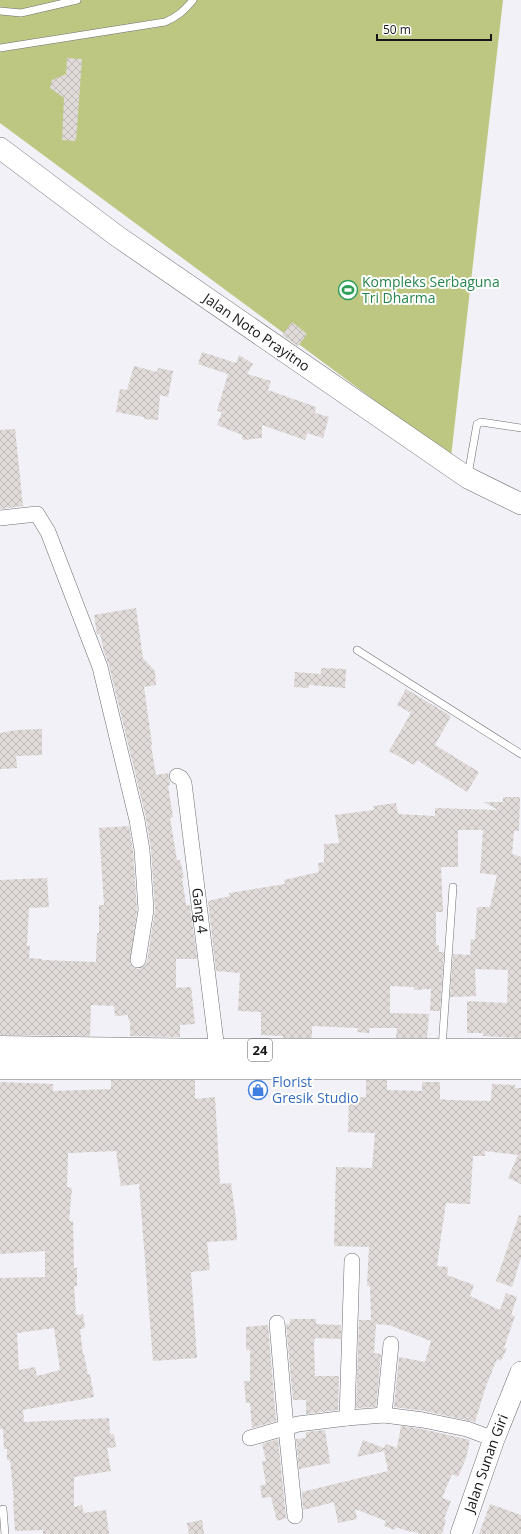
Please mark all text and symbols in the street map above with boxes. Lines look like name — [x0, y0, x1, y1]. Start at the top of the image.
scale bar — [377, 16, 491, 42]
text: 50 m — [383, 21, 411, 38]
place label: Kompleks Serbaguna Tri Dharma — [362, 272, 500, 307]
sports icon: Kompleks Serbaguna Tri Dharma — [337, 279, 359, 301]
street label: Jalan Noto Prayitno — [198, 287, 314, 375]
street label: Gang 4 — [188, 887, 213, 935]
road number: 24 — [248, 1039, 272, 1061]
place label: Florist Gresik Studio — [272, 1072, 359, 1107]
shop icon: Florist Gresik Studio — [247, 1079, 269, 1101]
street label: Jalan Sunan Giri — [459, 1411, 512, 1517]

